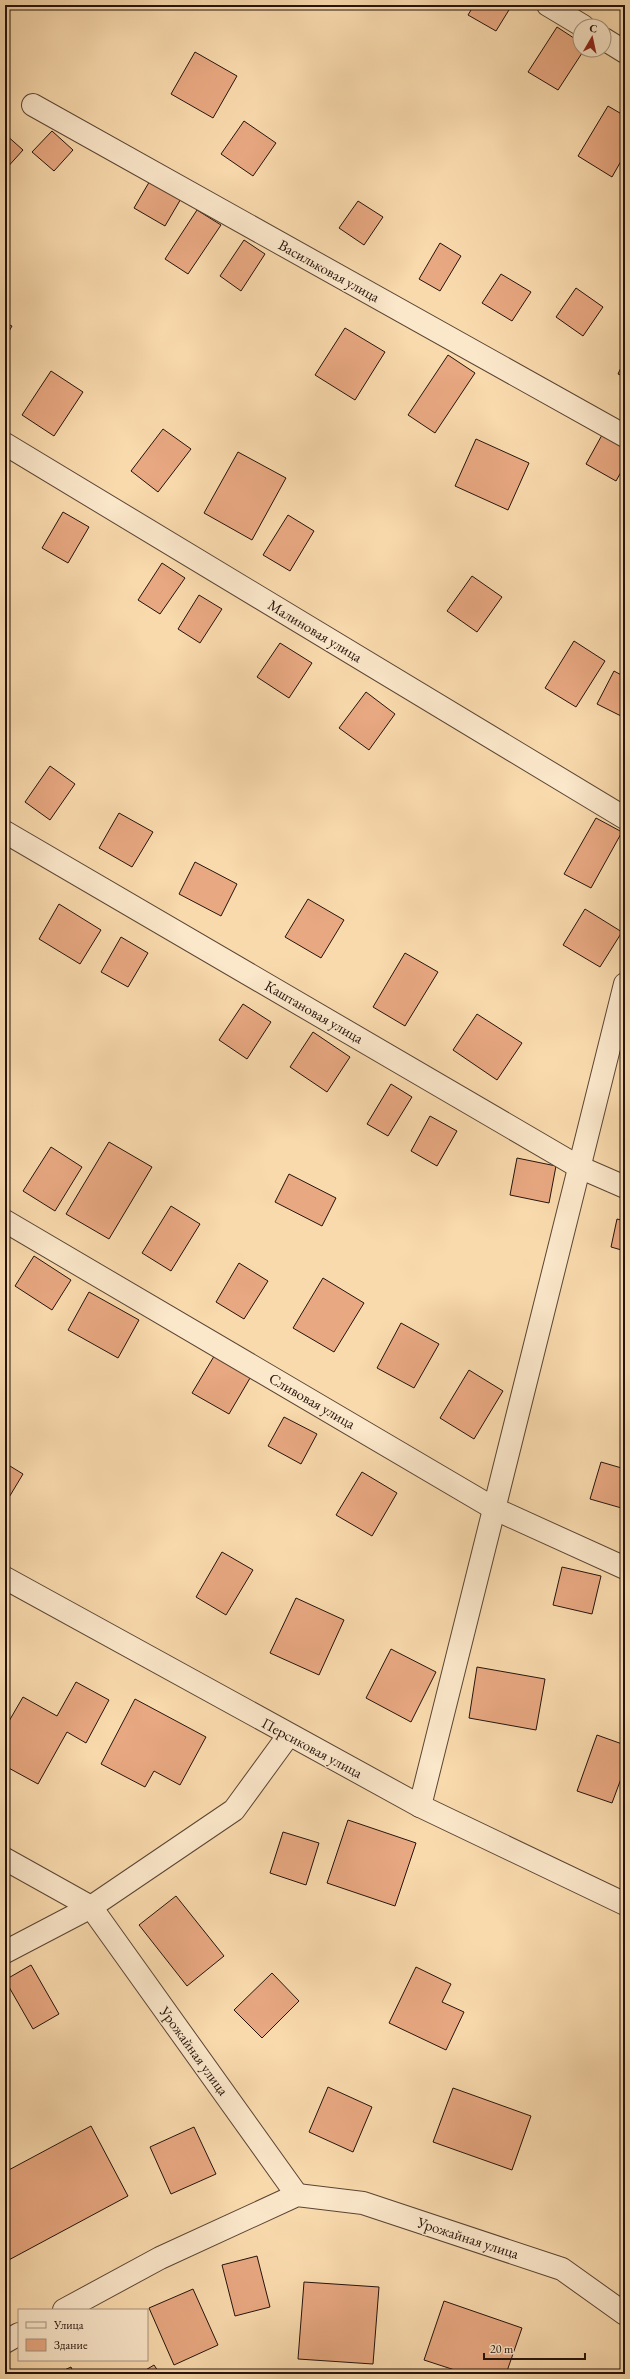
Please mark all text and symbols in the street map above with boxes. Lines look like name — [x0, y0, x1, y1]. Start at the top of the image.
north arrow — [572, 18, 612, 58]
text: С — [589, 21, 599, 36]
street label: Васильковая улица — [275, 235, 383, 306]
street label: Малиновая улица — [265, 595, 366, 666]
street label: Каштановая улица — [262, 976, 367, 1047]
street label: Сливовая улица — [266, 1368, 359, 1433]
street label: Персиковая улица — [259, 1713, 366, 1782]
street label: Урожайная улица — [155, 2002, 233, 2099]
street label: Урожайная улица — [414, 2212, 521, 2263]
legend — [18, 2309, 148, 2361]
text: Улица — [53, 2317, 84, 2333]
scale bar — [484, 2335, 585, 2361]
text: Здание — [54, 2337, 88, 2353]
text: 20 m — [490, 2341, 514, 2357]

